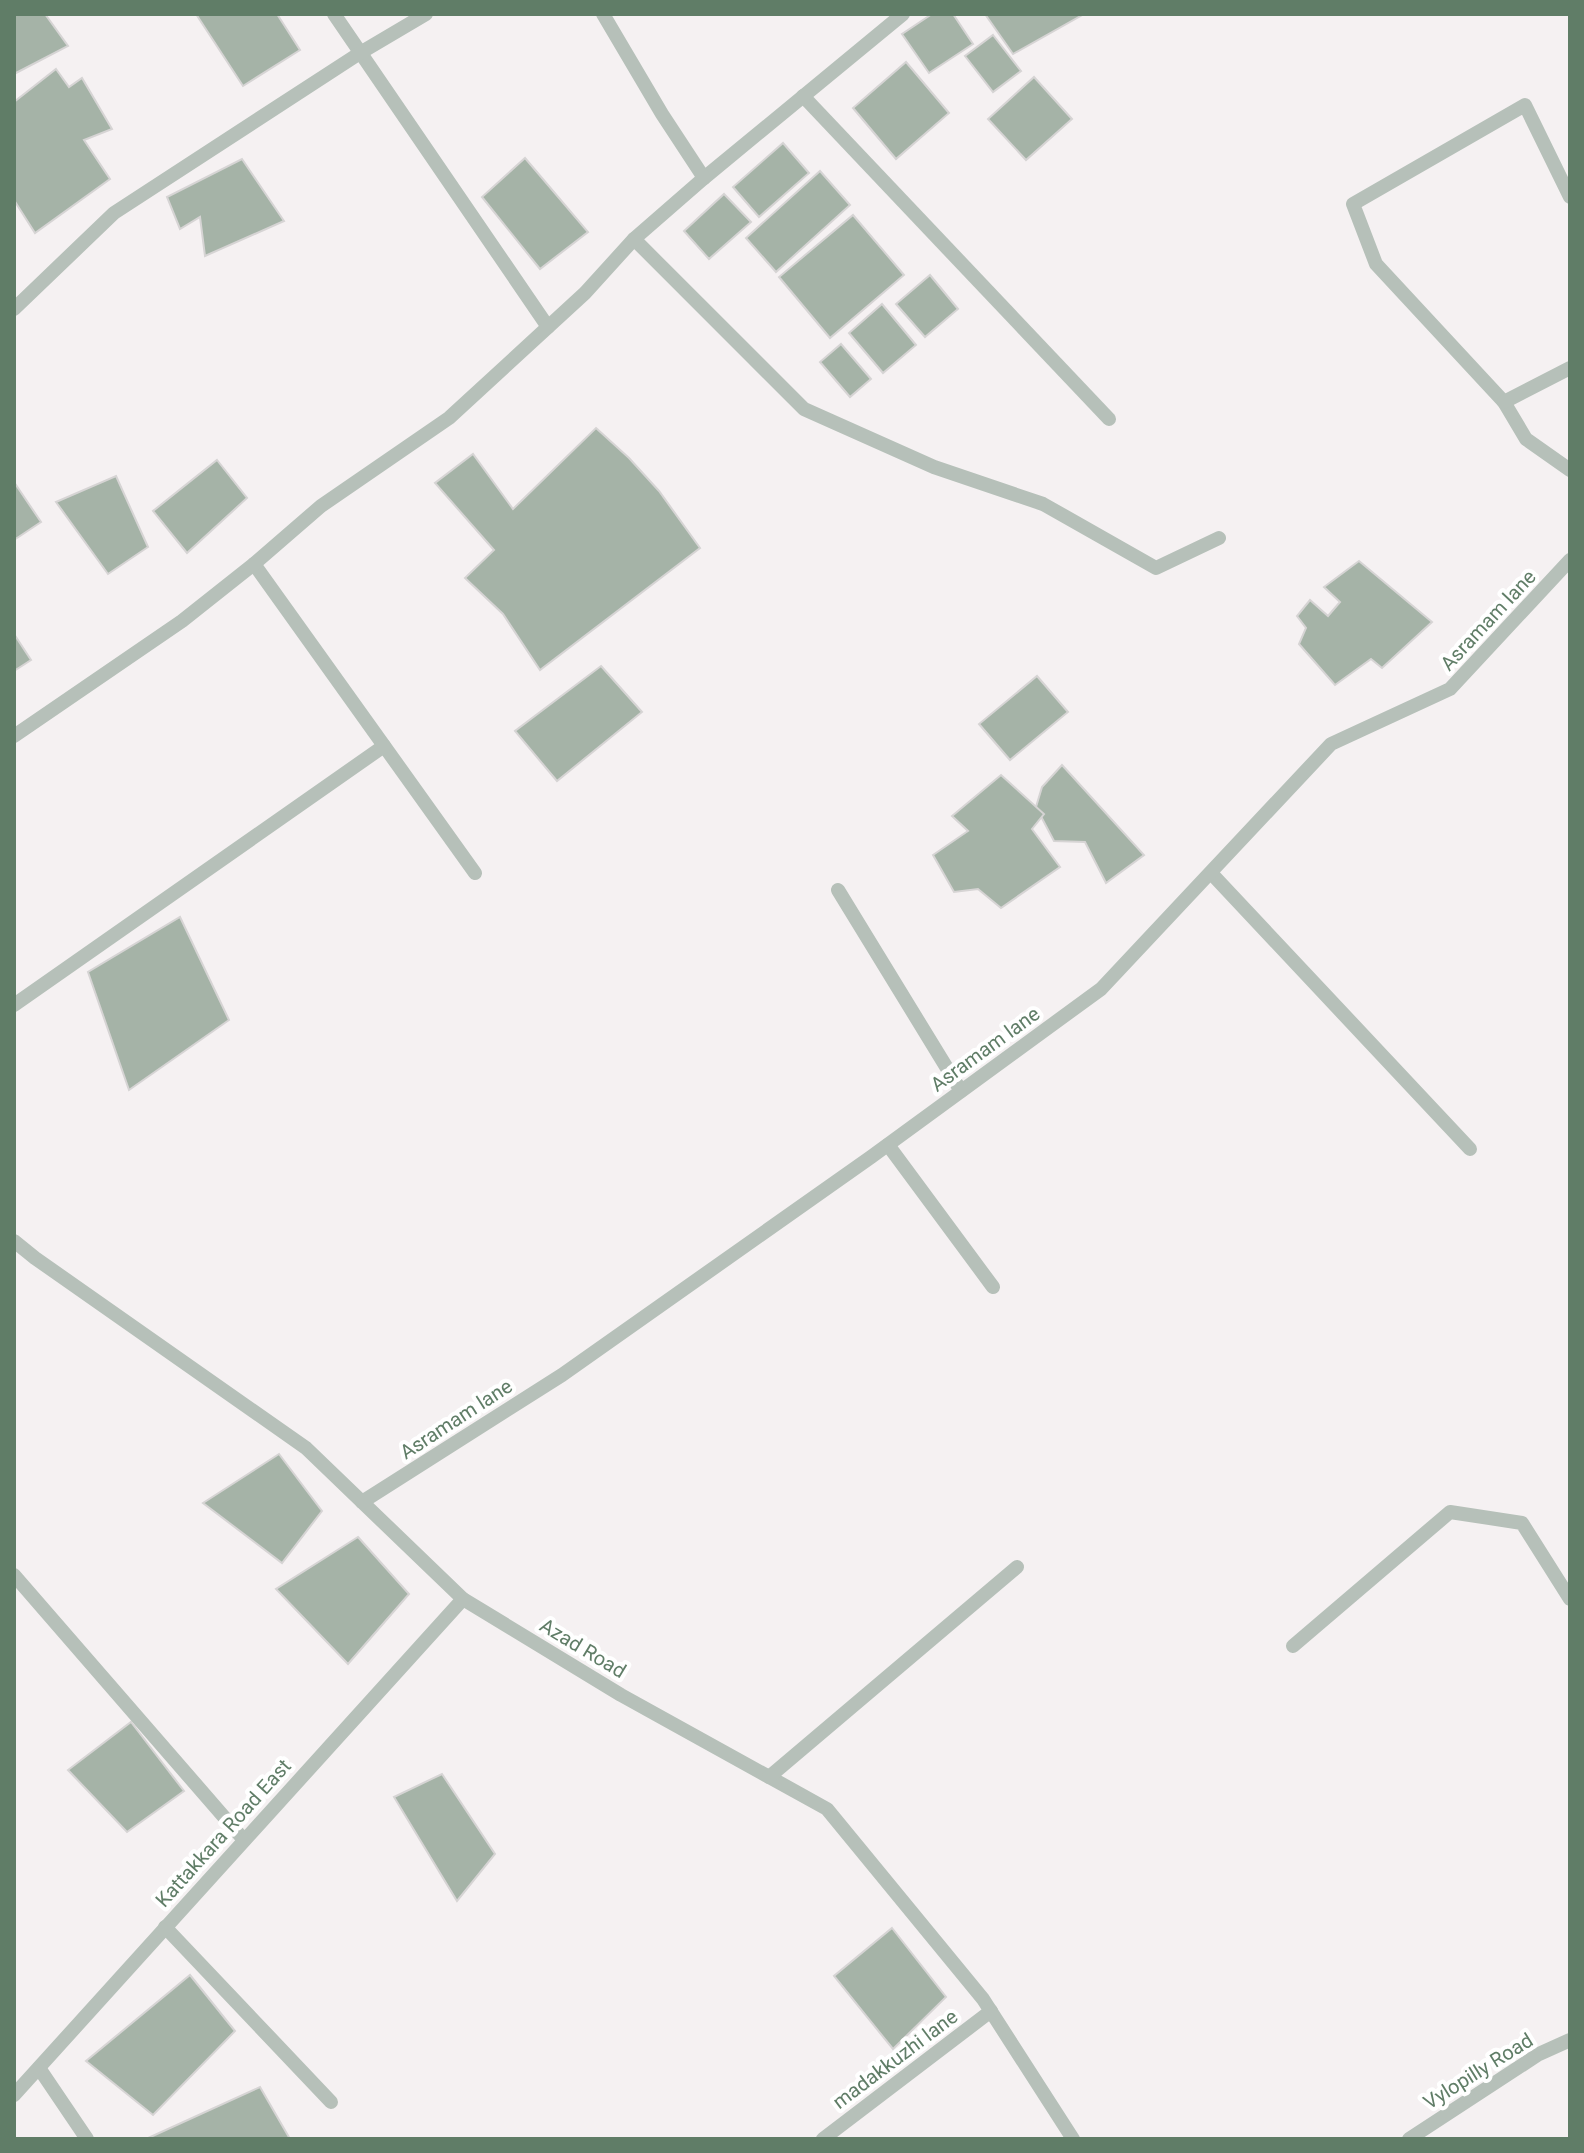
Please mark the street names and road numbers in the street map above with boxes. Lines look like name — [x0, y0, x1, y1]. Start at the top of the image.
street label: Asramam lane — [1435, 565, 1541, 675]
street label: Asramam lane — [926, 1001, 1044, 1097]
street label: Asramam lane — [395, 1374, 517, 1464]
street label: Azad Road — [536, 1613, 630, 1683]
street label: Kattakkara Road East — [150, 1754, 296, 1912]
street label: madakkuzhi lane — [828, 2004, 962, 2114]
street label: Vylopilly Road — [1419, 2028, 1537, 2114]

